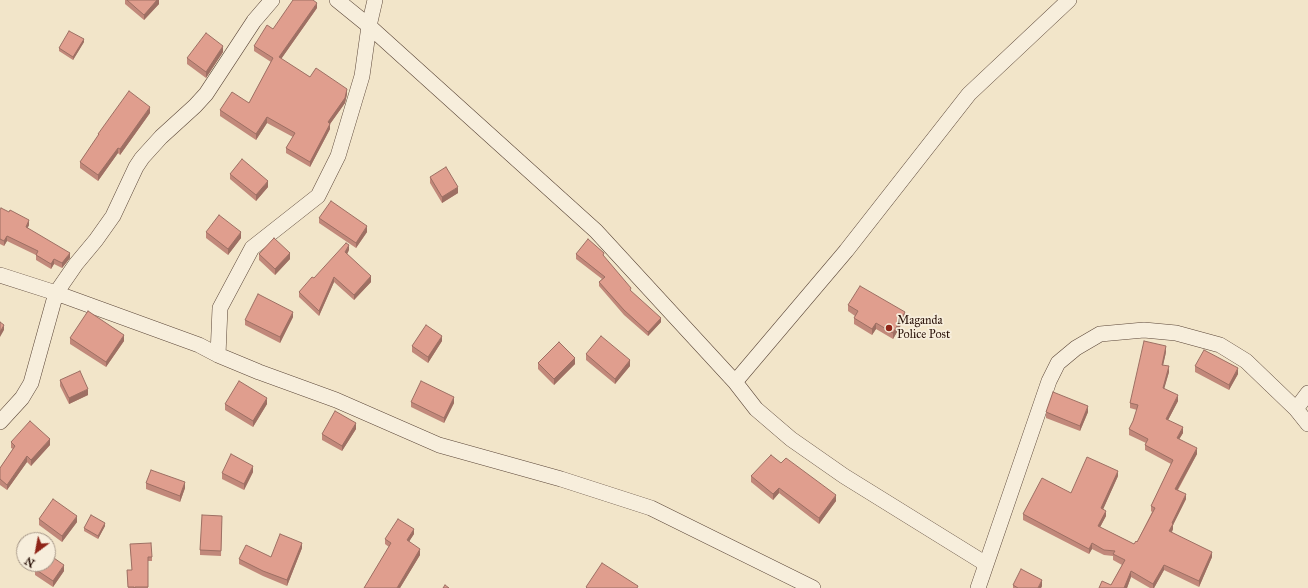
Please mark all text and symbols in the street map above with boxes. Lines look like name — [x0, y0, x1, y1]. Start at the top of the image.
place label: Maganda Police Post — [897, 314, 950, 342]
marker: Maganda Police Post — [884, 323, 894, 333]
north arrow — [16, 532, 56, 572]
text: N — [22, 554, 37, 570]

